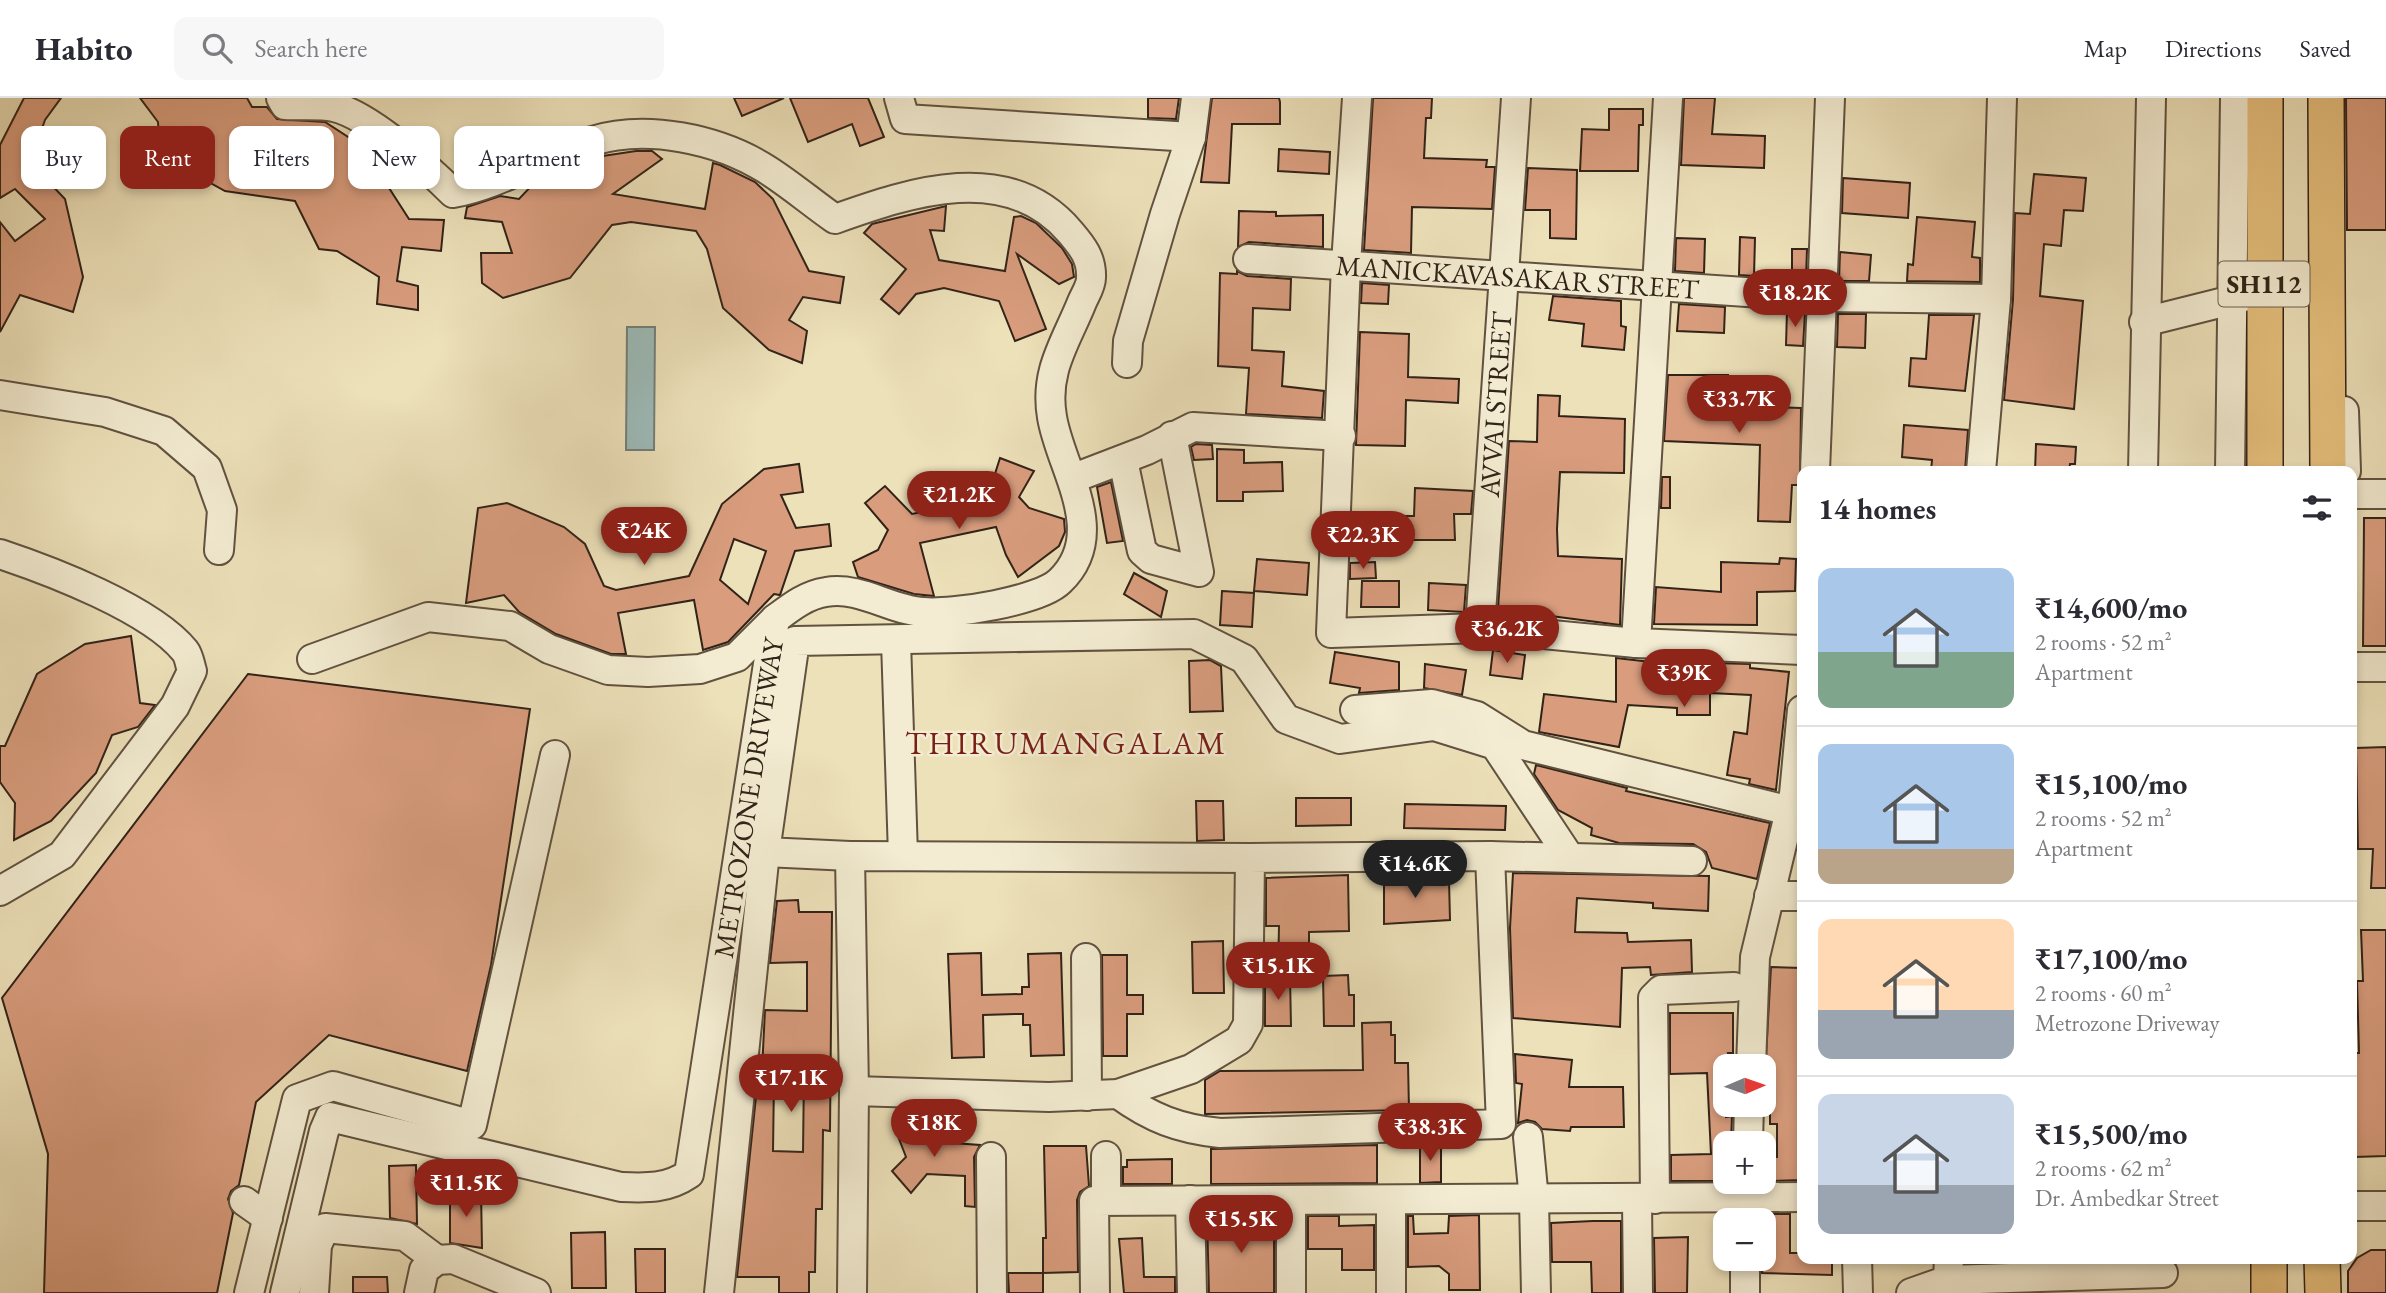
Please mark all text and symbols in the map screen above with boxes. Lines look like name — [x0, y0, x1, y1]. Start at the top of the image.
search box — [174, 17, 664, 80]
text: Habito — [35, 27, 132, 70]
icon: search — [198, 29, 236, 67]
text: Search here — [254, 31, 367, 65]
text: Map — [2084, 33, 2127, 64]
text: Directions — [2165, 33, 2262, 64]
text: Saved — [2300, 33, 2351, 64]
chip: Buy — [21, 126, 106, 189]
chip: Rent — [120, 126, 215, 189]
chip: Filters — [229, 126, 334, 189]
chip: New — [348, 126, 440, 189]
chip: Apartment — [454, 126, 604, 189]
street label: MANICKAVASAKAR STREET — [1335, 247, 1700, 307]
road number: SH112 — [2218, 262, 2310, 307]
pin: ₹18.2K — [1738, 270, 1852, 329]
text: ₹18.2K — [1759, 277, 1831, 307]
street label: AVVAI STREET — [1471, 310, 1519, 500]
pin: ₹33.7K — [1682, 376, 1796, 435]
text: ₹33.7K — [1703, 383, 1775, 413]
pin: ₹21.2K — [902, 472, 1016, 531]
text: ₹21.2K — [923, 479, 995, 509]
text: 14 homes — [1818, 489, 1936, 528]
icon: filters — [2298, 489, 2336, 527]
pin: ₹24K — [603, 508, 685, 567]
pin: ₹22.3K — [1306, 512, 1420, 571]
text: ₹24K — [617, 515, 671, 545]
text: ₹22.3K — [1327, 519, 1399, 549]
text: ₹14,600/mo — [2035, 588, 2187, 627]
icon: home — [1874, 596, 1958, 680]
pin: ₹36.2K — [1450, 606, 1564, 665]
text: ₹36.2K — [1471, 613, 1543, 643]
text: 2 rooms · 52 m² — [2035, 627, 2172, 657]
street label: METROZONE DRIVEWAY — [705, 634, 791, 961]
pin: ₹39K — [1643, 650, 1725, 709]
text: ₹39K — [1657, 657, 1711, 687]
text: Apartment — [2035, 657, 2133, 687]
district label: THIRUMANGALAM — [905, 722, 1227, 764]
text: ₹15,100/mo — [2035, 764, 2187, 803]
icon: home — [1874, 772, 1958, 856]
text: 2 rooms · 52 m² — [2035, 803, 2172, 833]
text: Apartment — [2035, 833, 2133, 863]
pin: ₹14.6K — [1358, 840, 1472, 900]
text: ₹14.6K — [1379, 848, 1451, 878]
text: ₹17,100/mo — [2035, 939, 2187, 978]
pin: ₹15.1K — [1221, 942, 1335, 1002]
icon: home — [1874, 947, 1958, 1031]
text: ₹15.1K — [1242, 950, 1314, 980]
text: 2 rooms · 60 m² — [2035, 978, 2172, 1008]
text: Metrozone Driveway — [2035, 1008, 2220, 1038]
pin: ₹17.1K — [734, 1054, 848, 1114]
north arrow — [1713, 1054, 1776, 1116]
map controls — [1713, 1054, 1776, 1271]
text: ₹17.1K — [755, 1062, 827, 1092]
pin: ₹18K — [893, 1100, 975, 1159]
pin: ₹38.3K — [1373, 1104, 1487, 1163]
text: ₹18K — [907, 1107, 961, 1137]
text: ₹38.3K — [1394, 1111, 1466, 1141]
text: ₹15,500/mo — [2035, 1114, 2187, 1153]
icon: home — [1874, 1122, 1958, 1206]
button: + — [1713, 1131, 1776, 1194]
text: 2 rooms · 62 m² — [2035, 1153, 2172, 1183]
pin: ₹11.5K — [409, 1160, 523, 1219]
text: ₹11.5K — [430, 1167, 502, 1197]
text: Dr. Ambedkar Street — [2035, 1183, 2219, 1213]
pin: ₹15.5K — [1184, 1196, 1298, 1255]
text: ₹15.5K — [1205, 1203, 1277, 1233]
button: − — [1713, 1208, 1776, 1271]

